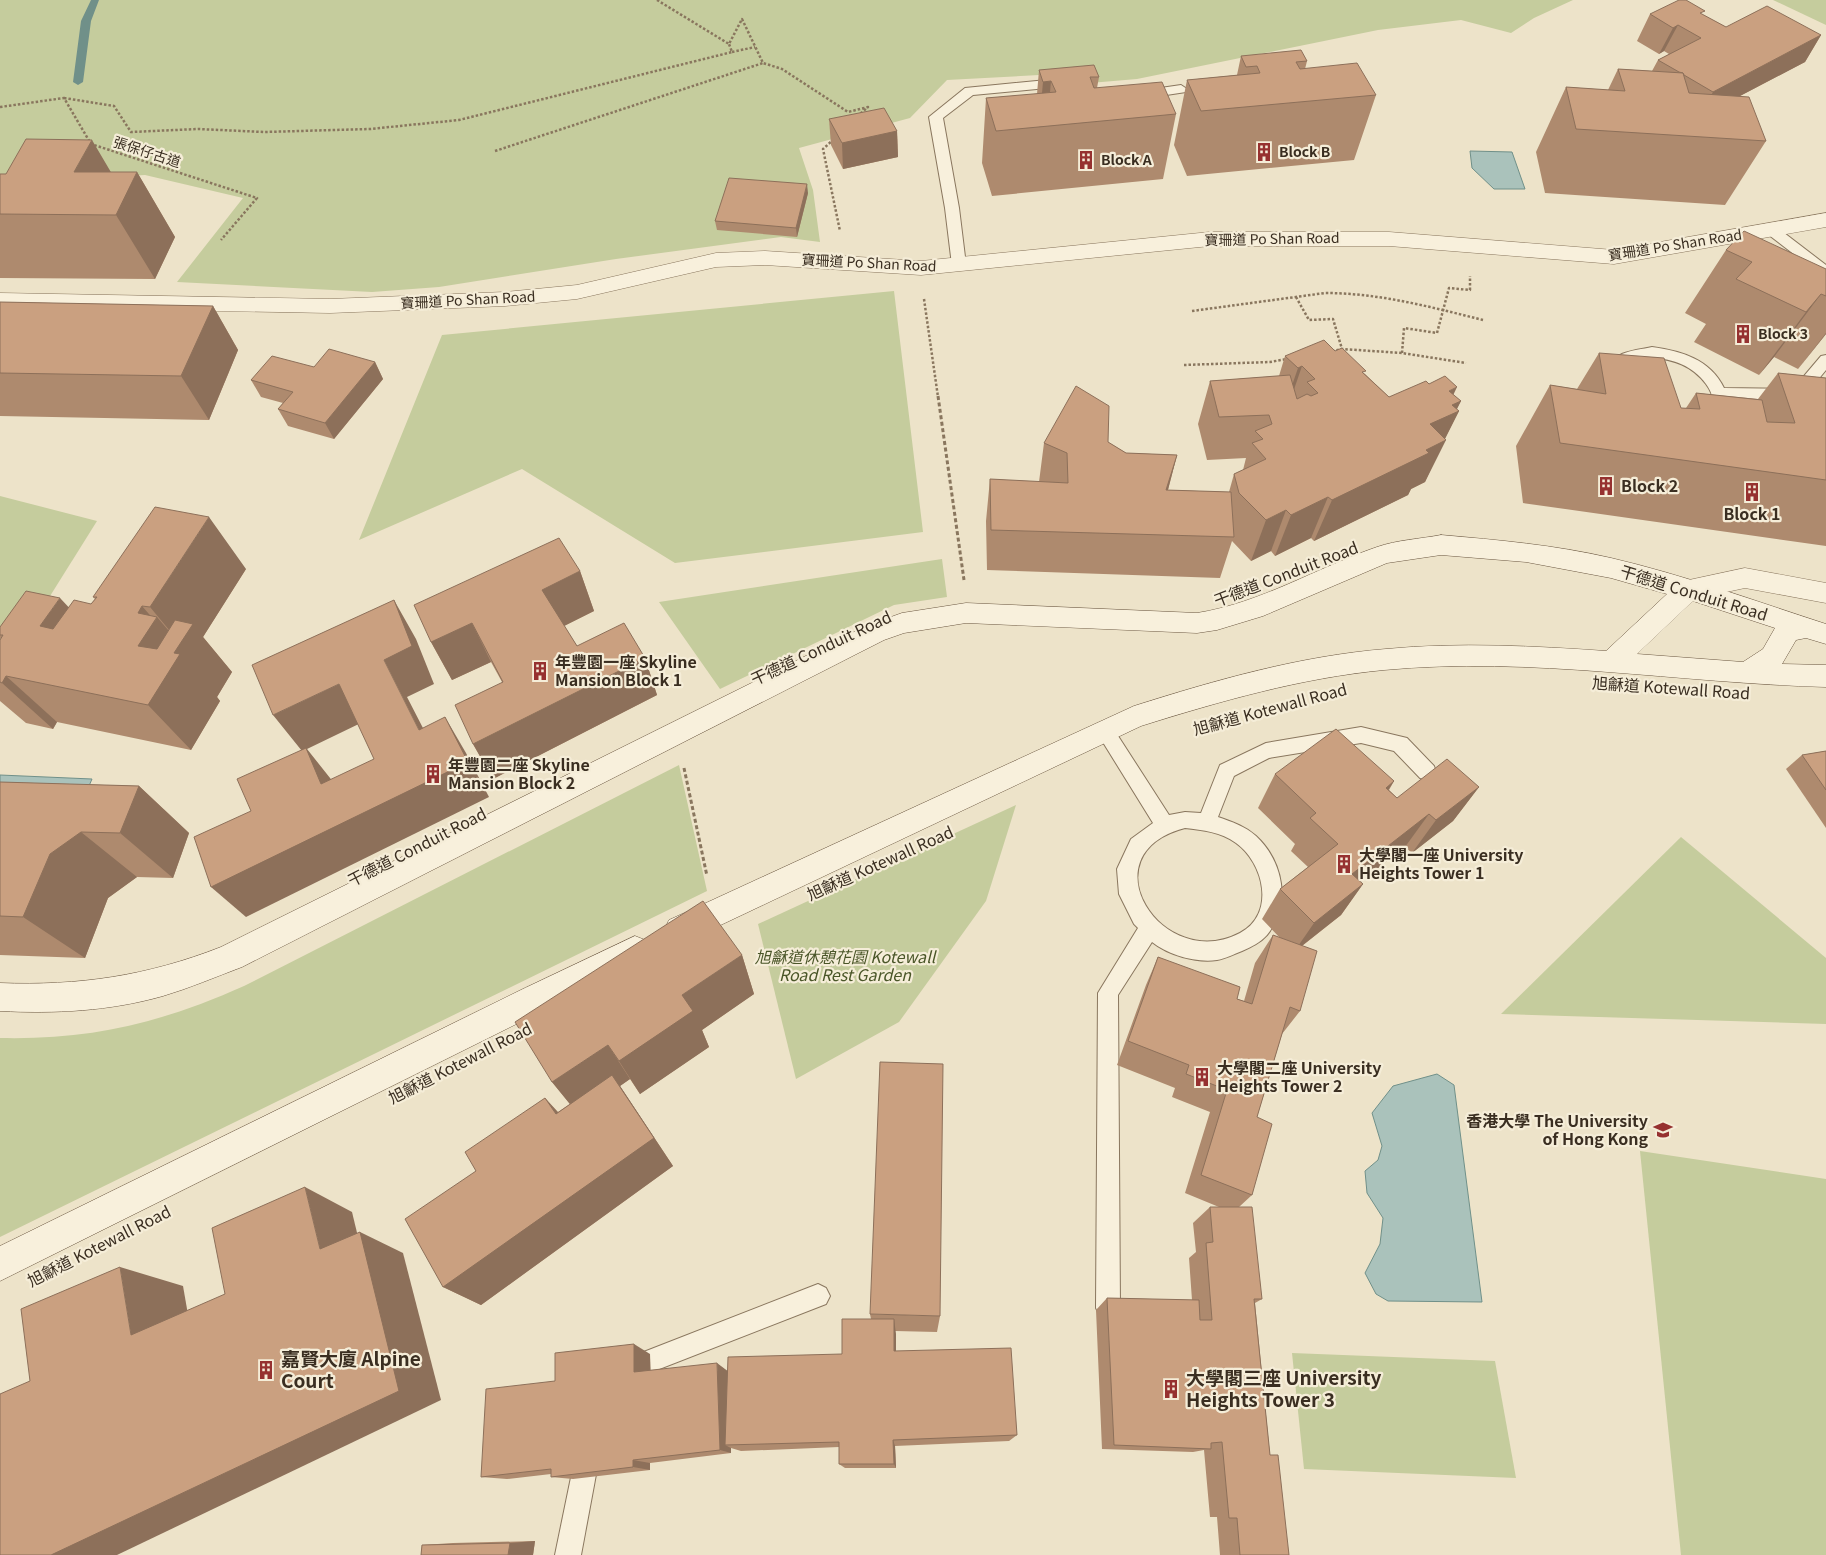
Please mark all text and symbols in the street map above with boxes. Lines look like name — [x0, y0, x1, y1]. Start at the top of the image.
street label: 張保仔古道 — [111, 131, 184, 171]
building icon: Block B — [1253, 141, 1275, 163]
place label: Block B — [1279, 141, 1330, 161]
building icon: Block A — [1075, 149, 1097, 171]
place label: Block A — [1101, 149, 1153, 169]
street label: 寶珊道 Po Shan Road — [1607, 224, 1743, 264]
street label: 寶珊道 Po Shan Road — [1204, 227, 1340, 249]
street label: 寶珊道 Po Shan Road — [801, 248, 937, 276]
street label: 寶珊道 Po Shan Road — [400, 285, 536, 313]
building icon: Block 3 — [1732, 323, 1754, 345]
place label: Block 3 — [1758, 323, 1808, 343]
place label: Block 2 — [1621, 473, 1678, 497]
building icon: Block 2 — [1595, 475, 1617, 497]
building icon: Block 1 — [1741, 481, 1763, 503]
place label: Block 1 — [1723, 501, 1781, 525]
street label: 干德道 Conduit Road — [1210, 534, 1361, 612]
street label: 干德道 Conduit Road — [1618, 558, 1771, 626]
street label: 干德道 Conduit Road — [746, 604, 895, 690]
place label: 年豐園一座 Skyline Mansion Block 1 — [555, 649, 697, 691]
building icon: 年豐園一座 Skyline Mansion Block 1 — [529, 660, 551, 682]
street label: 旭龢道 Kotewall Road — [1591, 670, 1751, 704]
street label: 旭龢道 Kotewall Road — [1190, 676, 1349, 740]
place label: 年豐園二座 Skyline Mansion Block 2 — [448, 752, 590, 794]
building icon: 年豐園二座 Skyline Mansion Block 2 — [422, 763, 444, 785]
street label: 干德道 Conduit Road — [343, 801, 490, 892]
street label: 旭龢道 Kotewall Road — [802, 819, 957, 905]
place label: 大學閣一座 University Heights Tower 1 — [1359, 842, 1523, 884]
building icon: 大學閣一座 University Heights Tower 1 — [1333, 853, 1355, 875]
park label: 旭龢道休憩花園 Kotewall Road Rest Garden — [755, 944, 938, 986]
street label: 旭龢道 Kotewall Road — [384, 1015, 536, 1109]
place label: 大學閣二座 University Heights Tower 2 — [1217, 1055, 1381, 1097]
building icon: 大學閣二座 University Heights Tower 2 — [1191, 1066, 1213, 1088]
place label: 香港大學 The University of Hong Kong — [1466, 1108, 1648, 1150]
school or university icon: 香港大學 The University of Hong Kong — [1652, 1119, 1674, 1141]
street label: 旭龢道 Kotewall Road — [23, 1198, 175, 1292]
place label: 嘉賢大廈 Alpine Court — [281, 1344, 421, 1393]
building icon: 嘉賢大廈 Alpine Court — [255, 1359, 277, 1381]
place label: 大學閣三座 University Heights Tower 3 — [1186, 1363, 1381, 1412]
building icon: 大學閣三座 University Heights Tower 3 — [1160, 1378, 1182, 1400]

